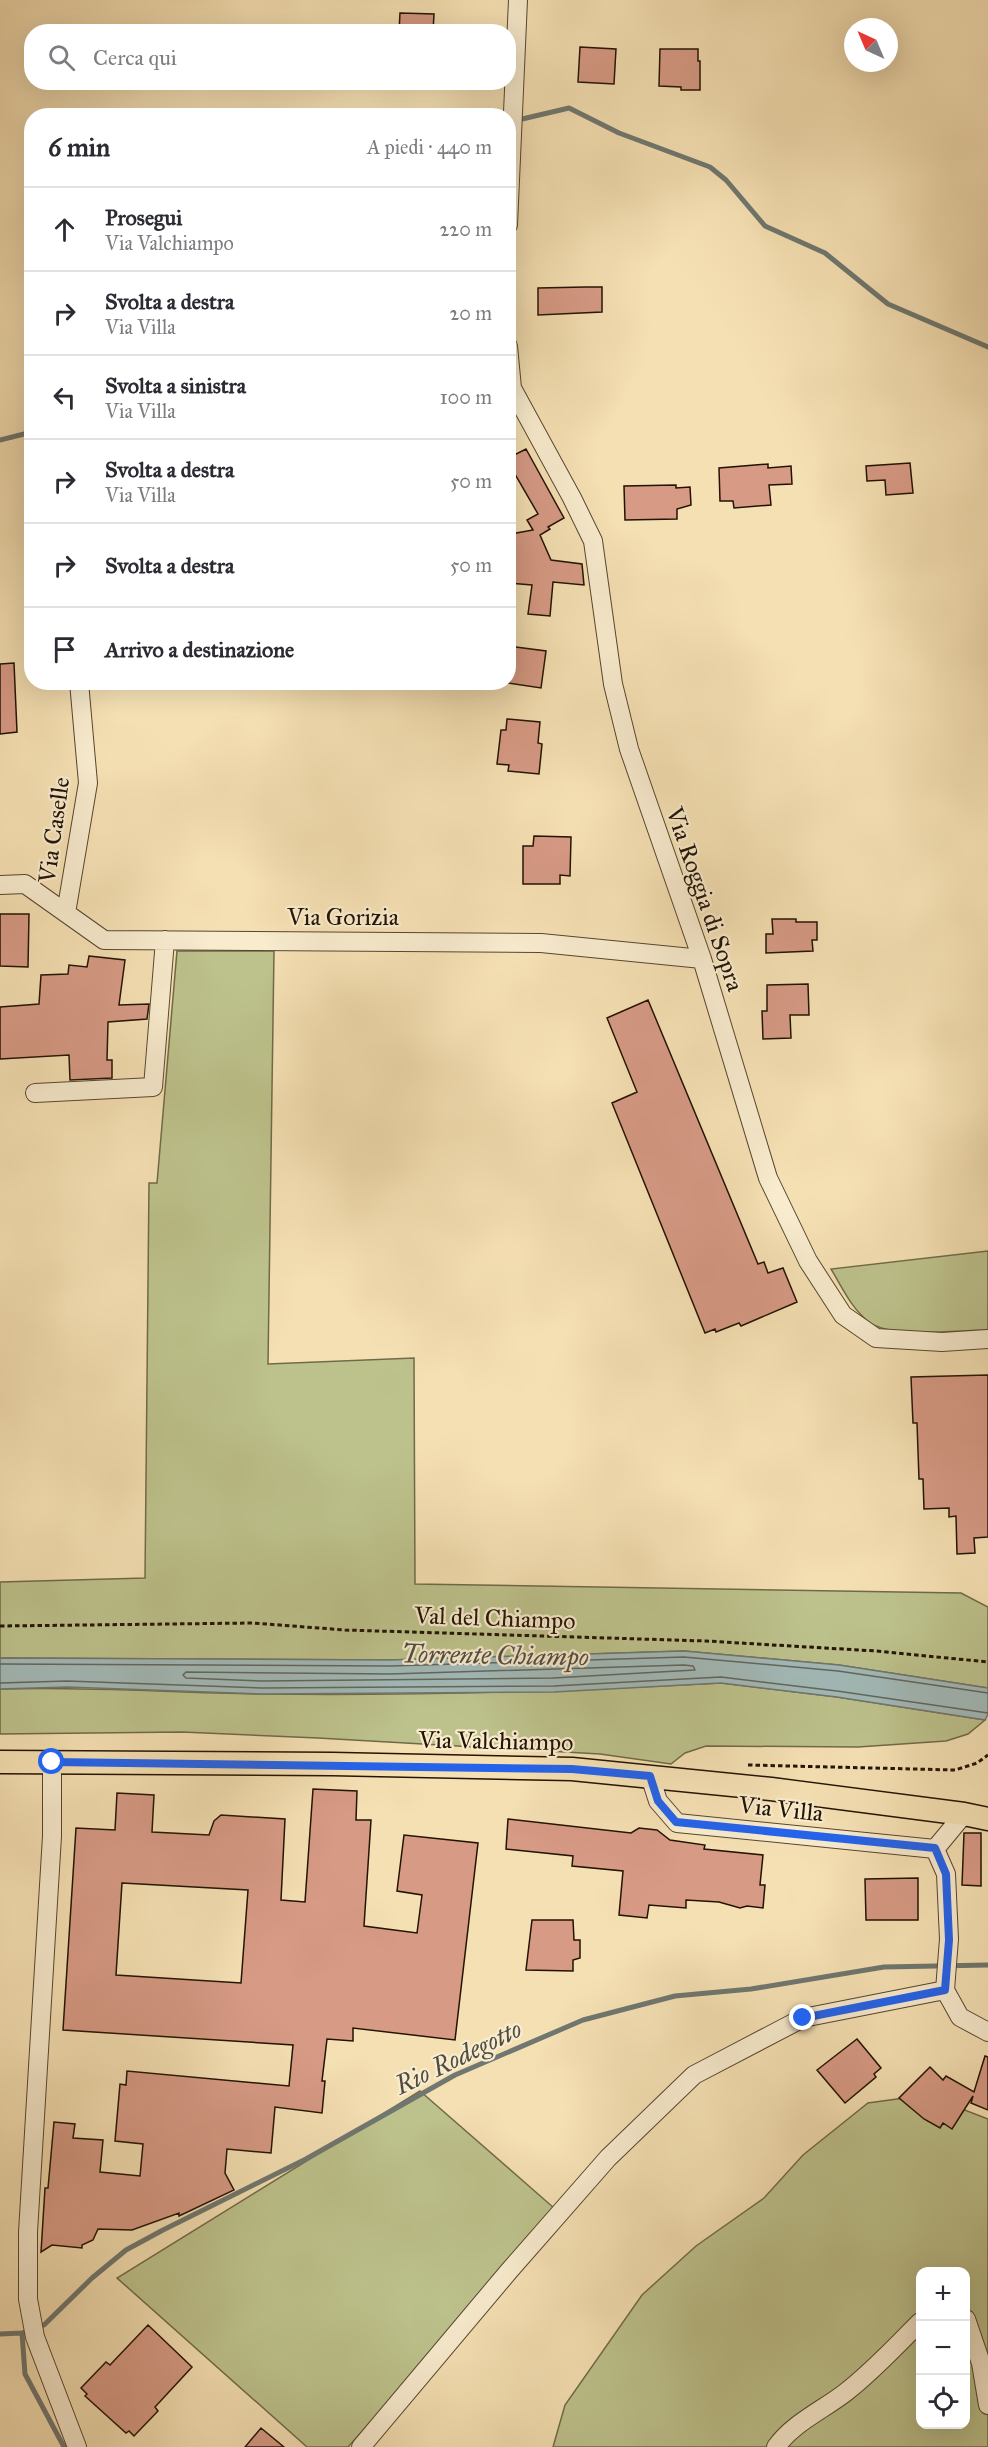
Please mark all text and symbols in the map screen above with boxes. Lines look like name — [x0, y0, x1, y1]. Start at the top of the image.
north arrow — [844, 18, 898, 72]
search box — [24, 24, 516, 90]
icon: search — [45, 41, 78, 74]
text: Cerca qui — [93, 44, 177, 71]
text: 6 min — [48, 131, 110, 163]
text: A piedi · 440 m — [367, 135, 492, 159]
text: Prosegui — [105, 204, 182, 231]
icon: ahead — [48, 213, 81, 246]
text: 220 m — [440, 217, 492, 241]
text: Via Valchiampo — [105, 231, 234, 255]
text: Svolta a destra — [105, 288, 234, 315]
icon: right — [48, 297, 81, 330]
text: 20 m — [449, 301, 492, 325]
text: Via Villa — [105, 315, 176, 339]
text: Svolta a sinistra — [105, 372, 246, 399]
icon: left — [48, 381, 81, 414]
text: 100 m — [440, 385, 492, 409]
text: Via Villa — [105, 399, 176, 423]
text: Svolta a destra — [105, 456, 234, 483]
icon: right — [48, 465, 81, 498]
text: 50 m — [450, 469, 492, 493]
text: Via Villa — [105, 483, 176, 507]
icon: right — [48, 549, 81, 582]
text: Svolta a destra — [105, 552, 234, 579]
text: 50 m — [450, 553, 492, 577]
icon: arrive — [48, 633, 81, 666]
text: Arrivo a destinazione — [105, 636, 294, 663]
street label: Via Caselle — [32, 775, 76, 886]
street label: Via Roggia di Sopra — [659, 802, 751, 996]
street label: Via Gorizia — [286, 902, 400, 932]
street label: Val del Chiampo — [413, 1600, 576, 1636]
water label: Torrente Chiampo — [401, 1637, 589, 1674]
street label: Via Valchiampo — [417, 1725, 574, 1757]
route start — [38, 1748, 64, 1774]
street label: Via Villa — [736, 1790, 826, 1828]
route end — [789, 2004, 815, 2030]
water label: Rio Rodegotto — [388, 2013, 527, 2102]
map controls — [916, 2267, 970, 2429]
button: + — [916, 2267, 970, 2321]
button: − — [916, 2321, 970, 2375]
button: locate — [916, 2375, 970, 2429]

